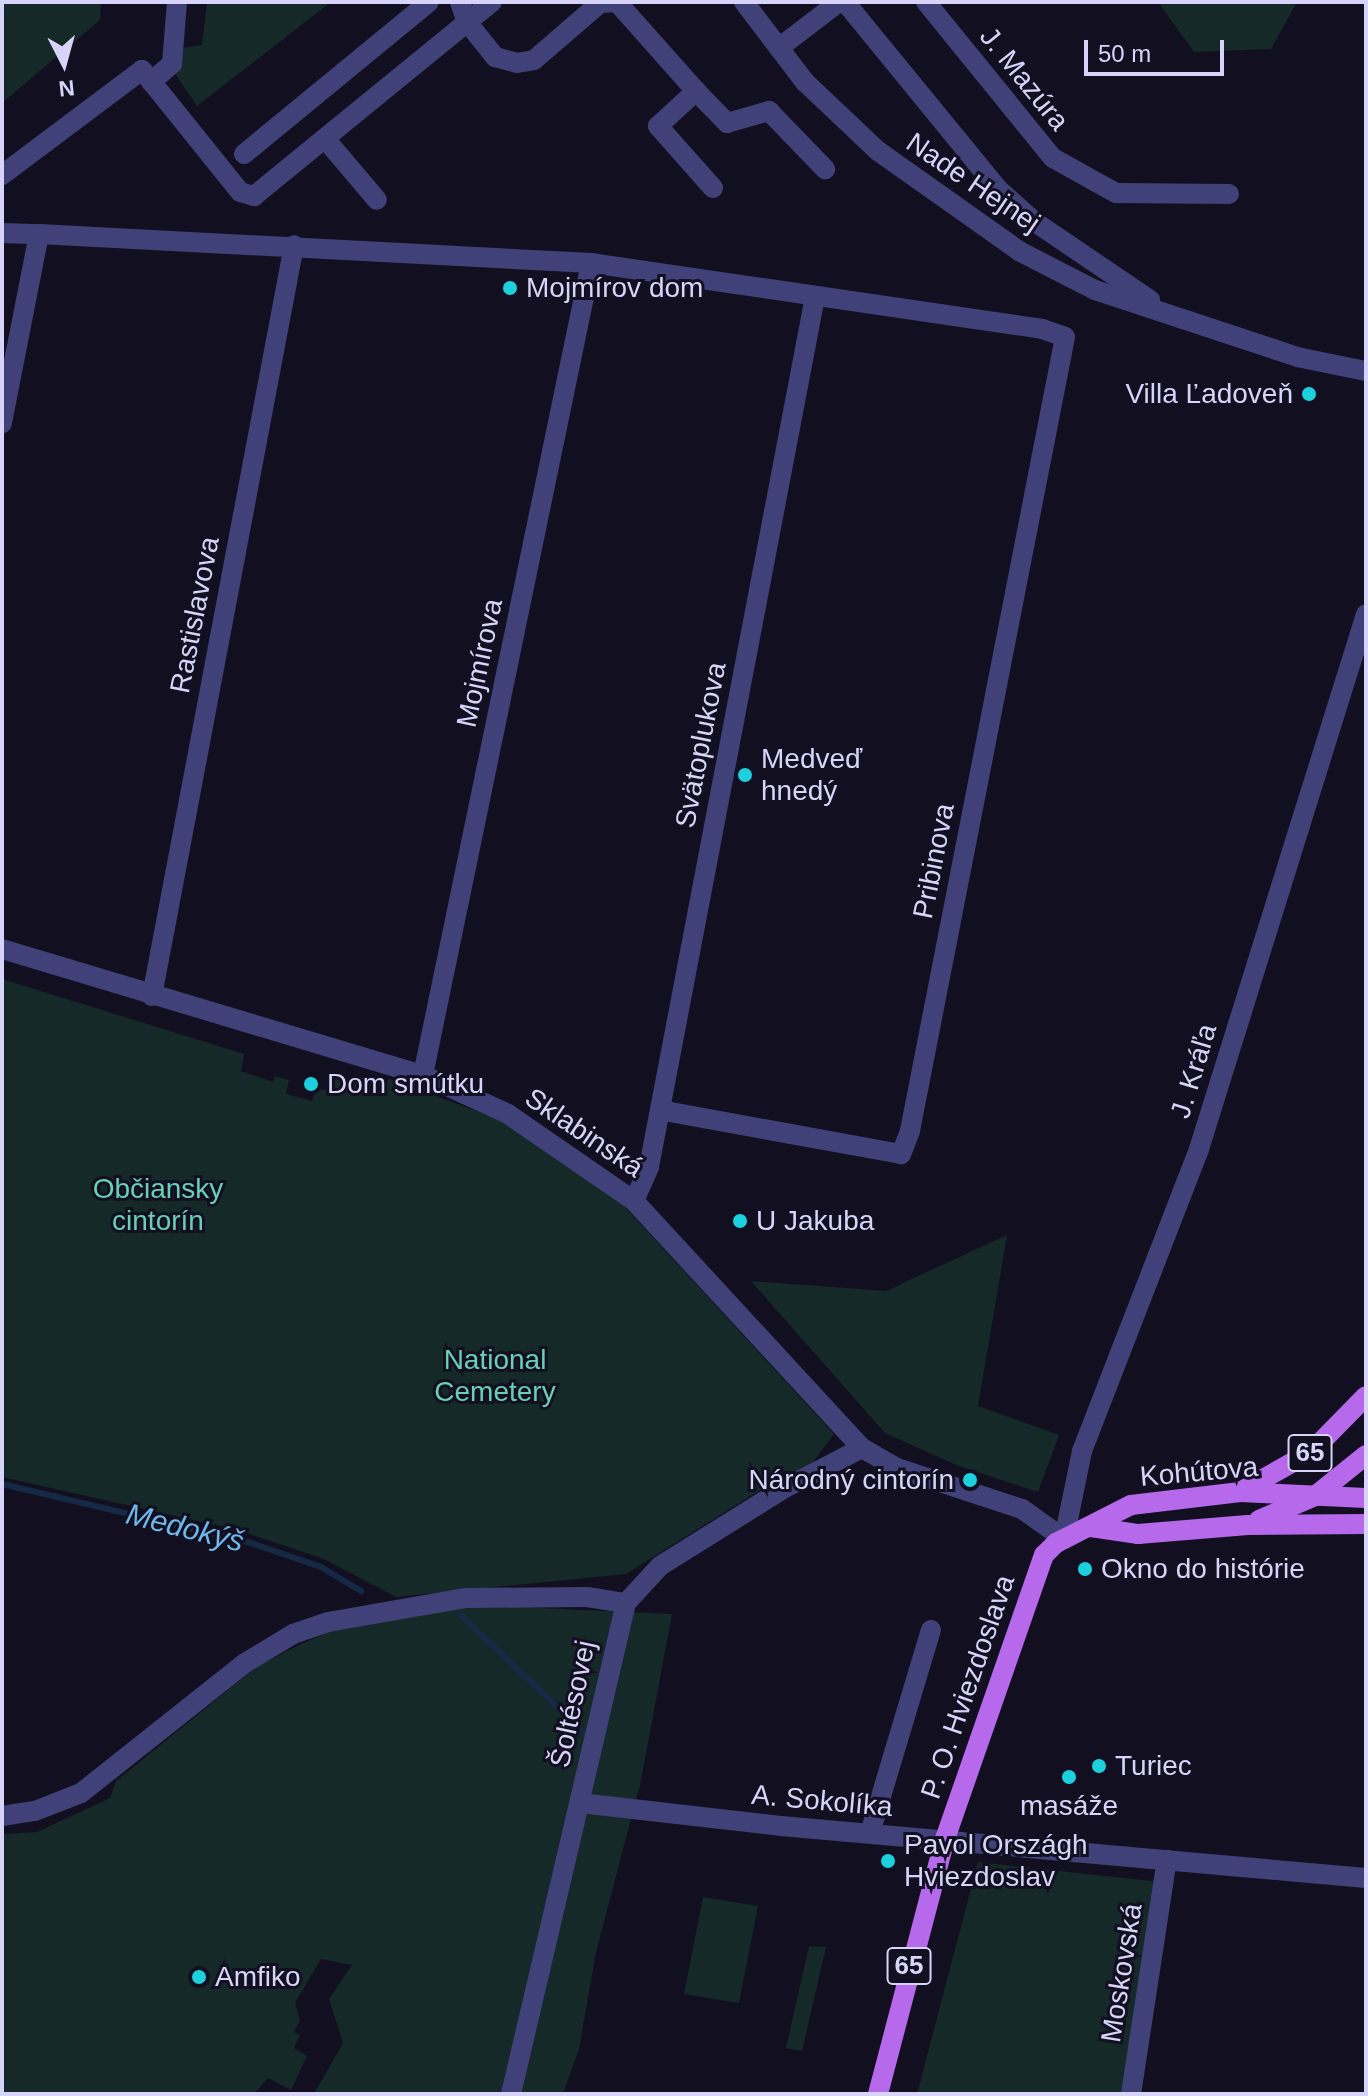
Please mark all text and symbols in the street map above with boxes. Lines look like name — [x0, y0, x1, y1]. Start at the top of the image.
street label: J. Mazúra — [972, 21, 1076, 137]
north arrow — [24, 24, 104, 104]
scale bar — [1088, 24, 1228, 74]
text: 50 m — [1098, 40, 1151, 67]
text: N — [57, 75, 76, 102]
street label: Nade Hejnej — [900, 126, 1046, 240]
place label: Mojmírov dom — [526, 271, 703, 305]
marker: Mojmírov dom — [501, 279, 519, 297]
place label: Villa Ľadoveň — [1125, 377, 1293, 411]
marker: Villa Ľadoveň — [1300, 385, 1318, 403]
street label: Rastislavova — [163, 534, 227, 696]
street label: Mojmírova — [450, 596, 510, 730]
street label: Svätoplukova — [668, 659, 734, 831]
place label: Medveď hnedý — [761, 742, 862, 808]
marker: Medveď hnedý — [736, 766, 754, 784]
street label: Pribinova — [906, 801, 962, 921]
street label: J. Kráľa — [1164, 1020, 1224, 1122]
place label: Dom smútku — [327, 1067, 484, 1101]
marker: Dom smútku — [302, 1075, 320, 1093]
street label: Sklabinská — [518, 1081, 650, 1185]
park label: Občiansky cintorín — [93, 1172, 223, 1238]
place label: U Jakuba — [756, 1204, 874, 1238]
marker: U Jakuba — [731, 1212, 749, 1230]
park label: National Cemetery — [434, 1343, 556, 1409]
road number: 65 — [1286, 1431, 1334, 1475]
street label: Kohútova — [1139, 1450, 1259, 1494]
place label: Národný cintorín — [749, 1463, 954, 1497]
marker: Národný cintorín — [961, 1471, 979, 1489]
water label: Medokýš — [122, 1496, 248, 1560]
place label: Okno do histórie — [1101, 1552, 1305, 1586]
marker: Okno do histórie — [1076, 1560, 1094, 1578]
street label: P. O. Hviezdoslava — [914, 1571, 1022, 1803]
street label: Šoltésovej — [543, 1637, 603, 1771]
place label: Turiec — [1115, 1749, 1192, 1783]
marker: Turiec — [1090, 1757, 1108, 1775]
marker: masáže — [1060, 1768, 1078, 1786]
street label: A. Sokolíka — [750, 1778, 894, 1824]
place label: masáže — [1020, 1789, 1118, 1823]
place label: Pavol Országh Hviezdoslav — [904, 1828, 1088, 1894]
marker: Pavol Országh Hviezdoslav — [879, 1852, 897, 1870]
street label: Moskovská — [1094, 1901, 1150, 2045]
road number: 65 — [885, 1944, 933, 1988]
place label: Amfiko — [215, 1960, 301, 1994]
marker: Amfiko — [190, 1968, 208, 1986]

